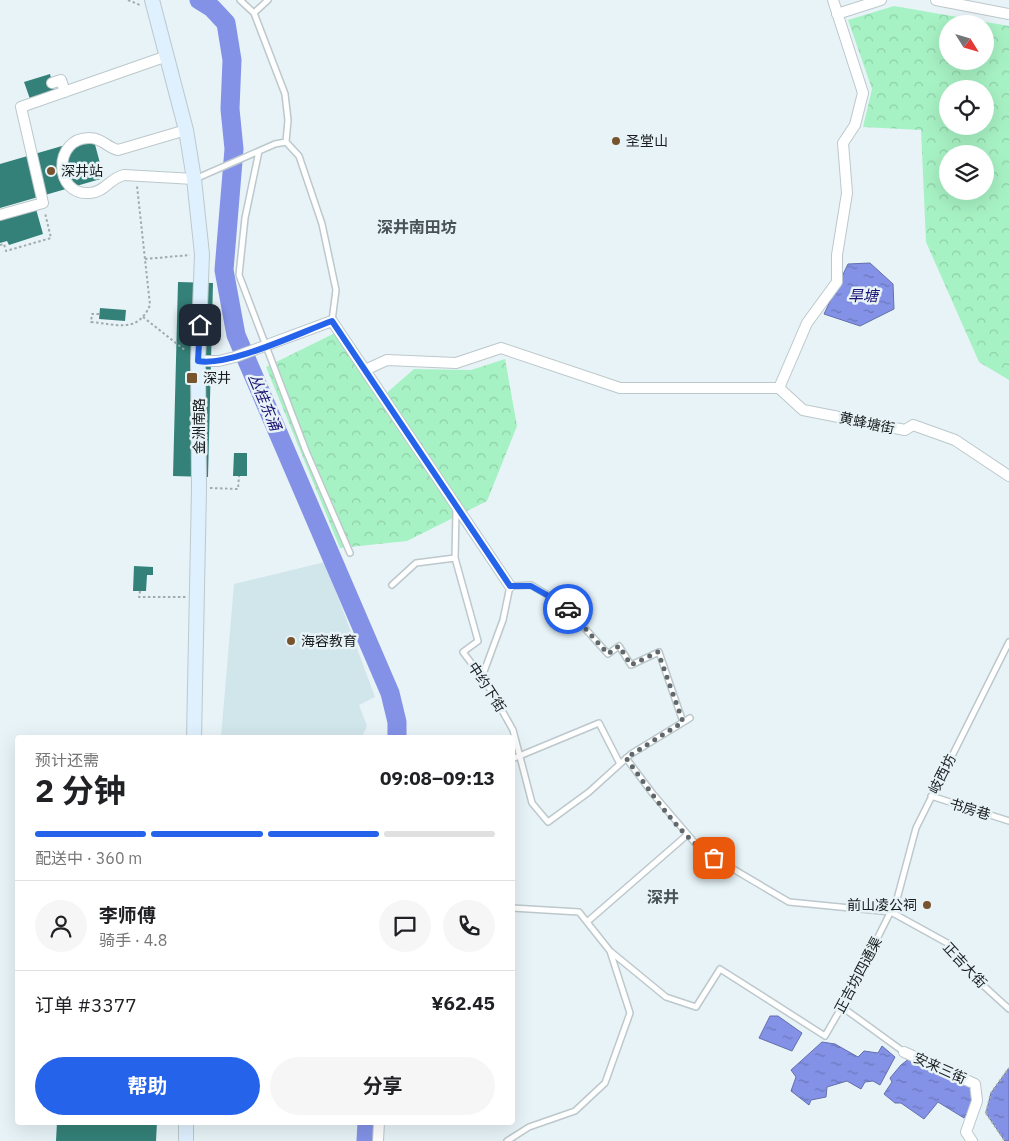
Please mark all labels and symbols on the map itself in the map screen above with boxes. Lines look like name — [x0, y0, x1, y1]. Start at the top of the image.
north arrow — [939, 15, 994, 70]
place label: 圣堂山 — [626, 132, 668, 150]
marker: 圣堂山 — [610, 135, 622, 147]
place label: 深井站 — [61, 162, 103, 180]
marker: 深井站 — [45, 165, 57, 177]
district label: 深井南田坊 — [377, 217, 457, 237]
water label: 旱塘 — [848, 286, 881, 305]
pin — [179, 304, 221, 346]
place label: 深井 — [203, 369, 231, 387]
marker: 深井 — [185, 371, 199, 385]
water label: 丛桂东涌 — [245, 371, 286, 435]
street label: 金洲南路 — [190, 398, 208, 454]
street label: 黄蜂塘街 — [838, 408, 896, 438]
courier — [543, 584, 593, 634]
place label: 海容教育 — [301, 632, 357, 650]
marker: 海容教育 — [285, 635, 297, 647]
street label: 中约下街 — [464, 659, 510, 715]
street label: 岐西坊 — [924, 751, 960, 797]
street label: 书房巷 — [947, 794, 993, 824]
pin — [693, 837, 735, 879]
district label: 深井 — [647, 887, 679, 907]
place label: 前山凌公祠 — [847, 896, 917, 914]
marker: 前山凌公祠 — [921, 899, 933, 911]
street label: 正吉坊四通渠 — [830, 934, 886, 1016]
street label: 正吉大街 — [939, 938, 991, 992]
street label: 安来三街 — [911, 1048, 969, 1088]

